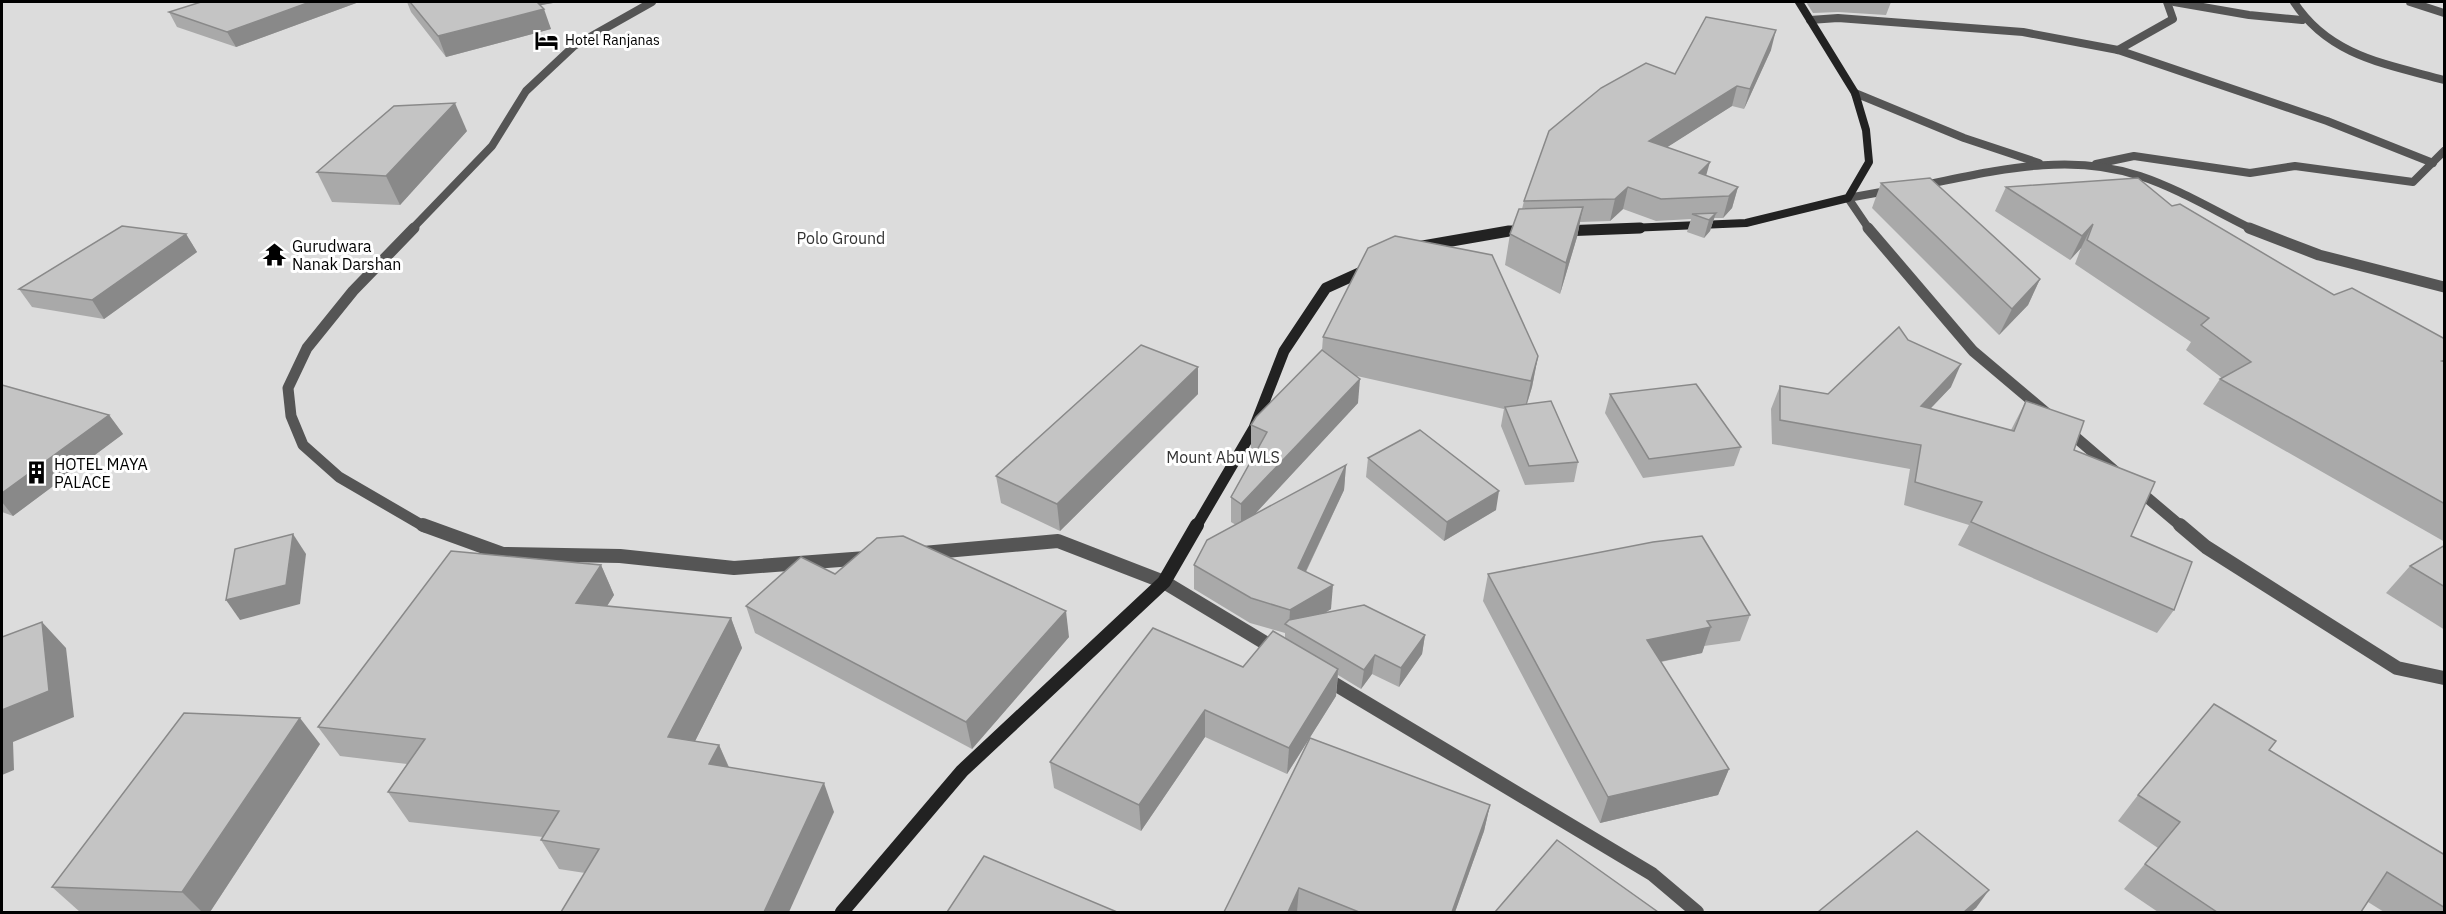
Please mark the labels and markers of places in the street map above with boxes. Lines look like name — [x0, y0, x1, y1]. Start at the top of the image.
hotel icon: Hotel Ranjanas — [534, 27, 560, 53]
place label: Hotel Ranjanas — [565, 31, 660, 49]
place label: Gurudwara Nanak Darshan — [292, 236, 401, 274]
temple icon: Gurudwara Nanak Darshan — [261, 242, 287, 268]
place label: HOTEL MAYA PALACE — [54, 454, 148, 492]
building icon: HOTEL MAYA PALACE — [23, 460, 49, 486]

